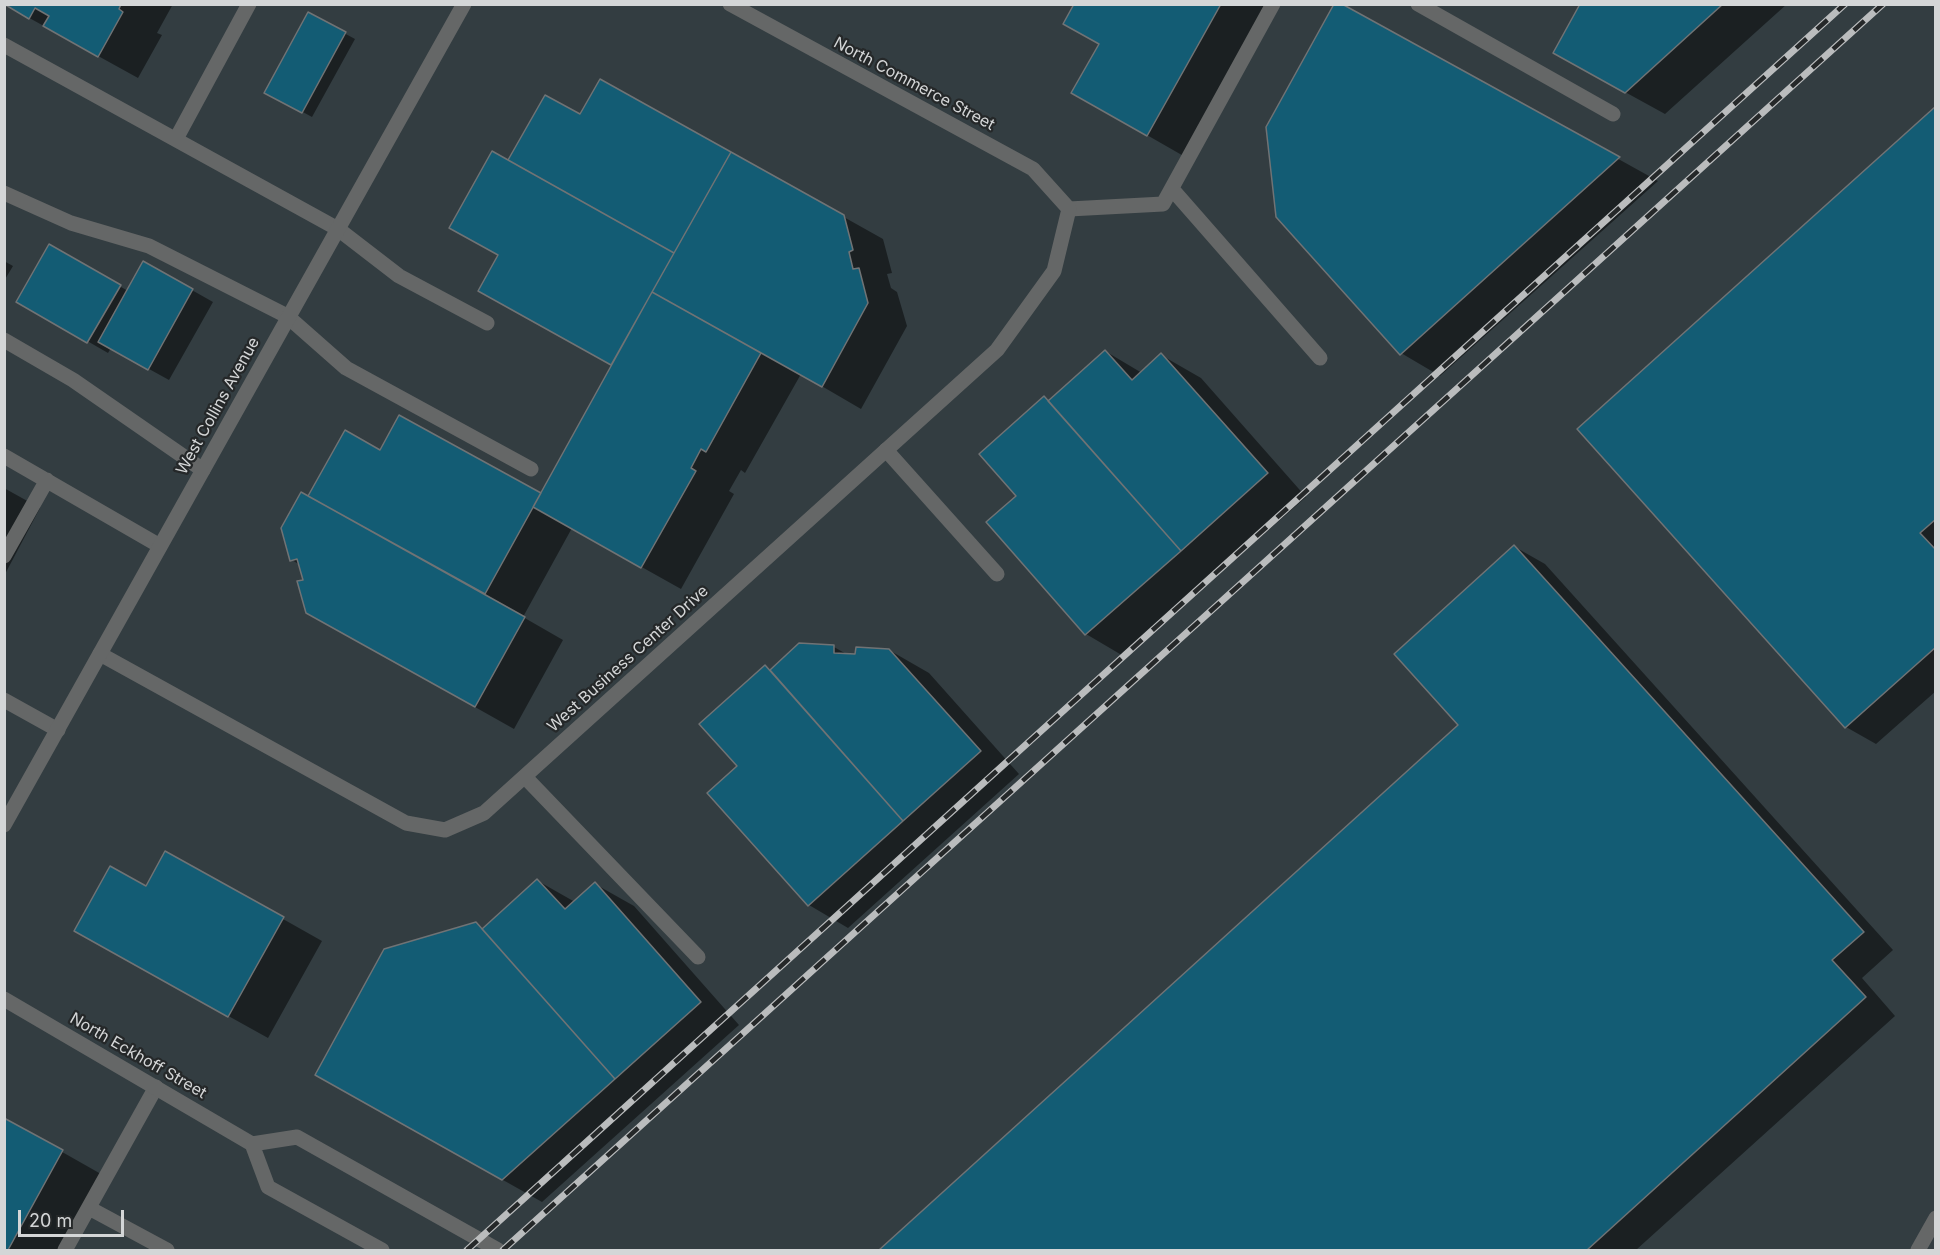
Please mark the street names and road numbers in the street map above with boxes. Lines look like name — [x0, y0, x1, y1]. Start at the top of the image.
street label: North Commerce Street — [830, 33, 998, 135]
street label: West Collins Avenue — [172, 334, 264, 478]
street label: West Business Center Drive — [544, 582, 712, 736]
street label: North Eckhoff Street — [66, 1009, 210, 1103]

